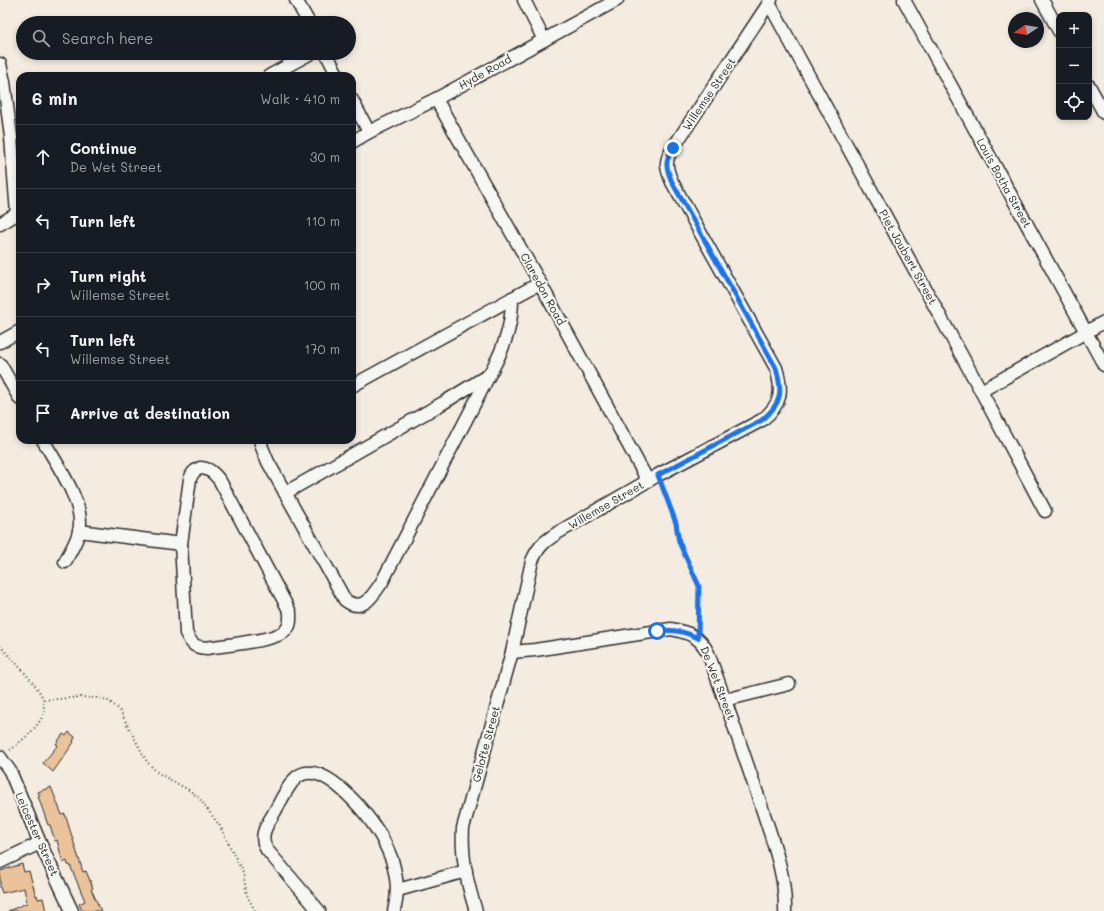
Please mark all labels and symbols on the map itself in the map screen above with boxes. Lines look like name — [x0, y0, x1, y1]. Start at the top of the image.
north arrow — [1008, 12, 1044, 48]
street label: Hyde Road — [456, 51, 514, 92]
street label: Willemse Street — [679, 54, 739, 133]
street label: Louis Botha Street — [974, 135, 1035, 230]
route end — [664, 139, 682, 157]
street label: Piet Joubert Street — [876, 207, 941, 307]
street label: Claredon Road — [517, 250, 569, 328]
street label: Willemse Street — [565, 477, 646, 532]
route start — [648, 622, 666, 640]
street label: De Wet Street — [698, 644, 739, 722]
street label: Gelofte Street — [468, 704, 503, 784]
street label: Leicester Street — [12, 790, 63, 878]

